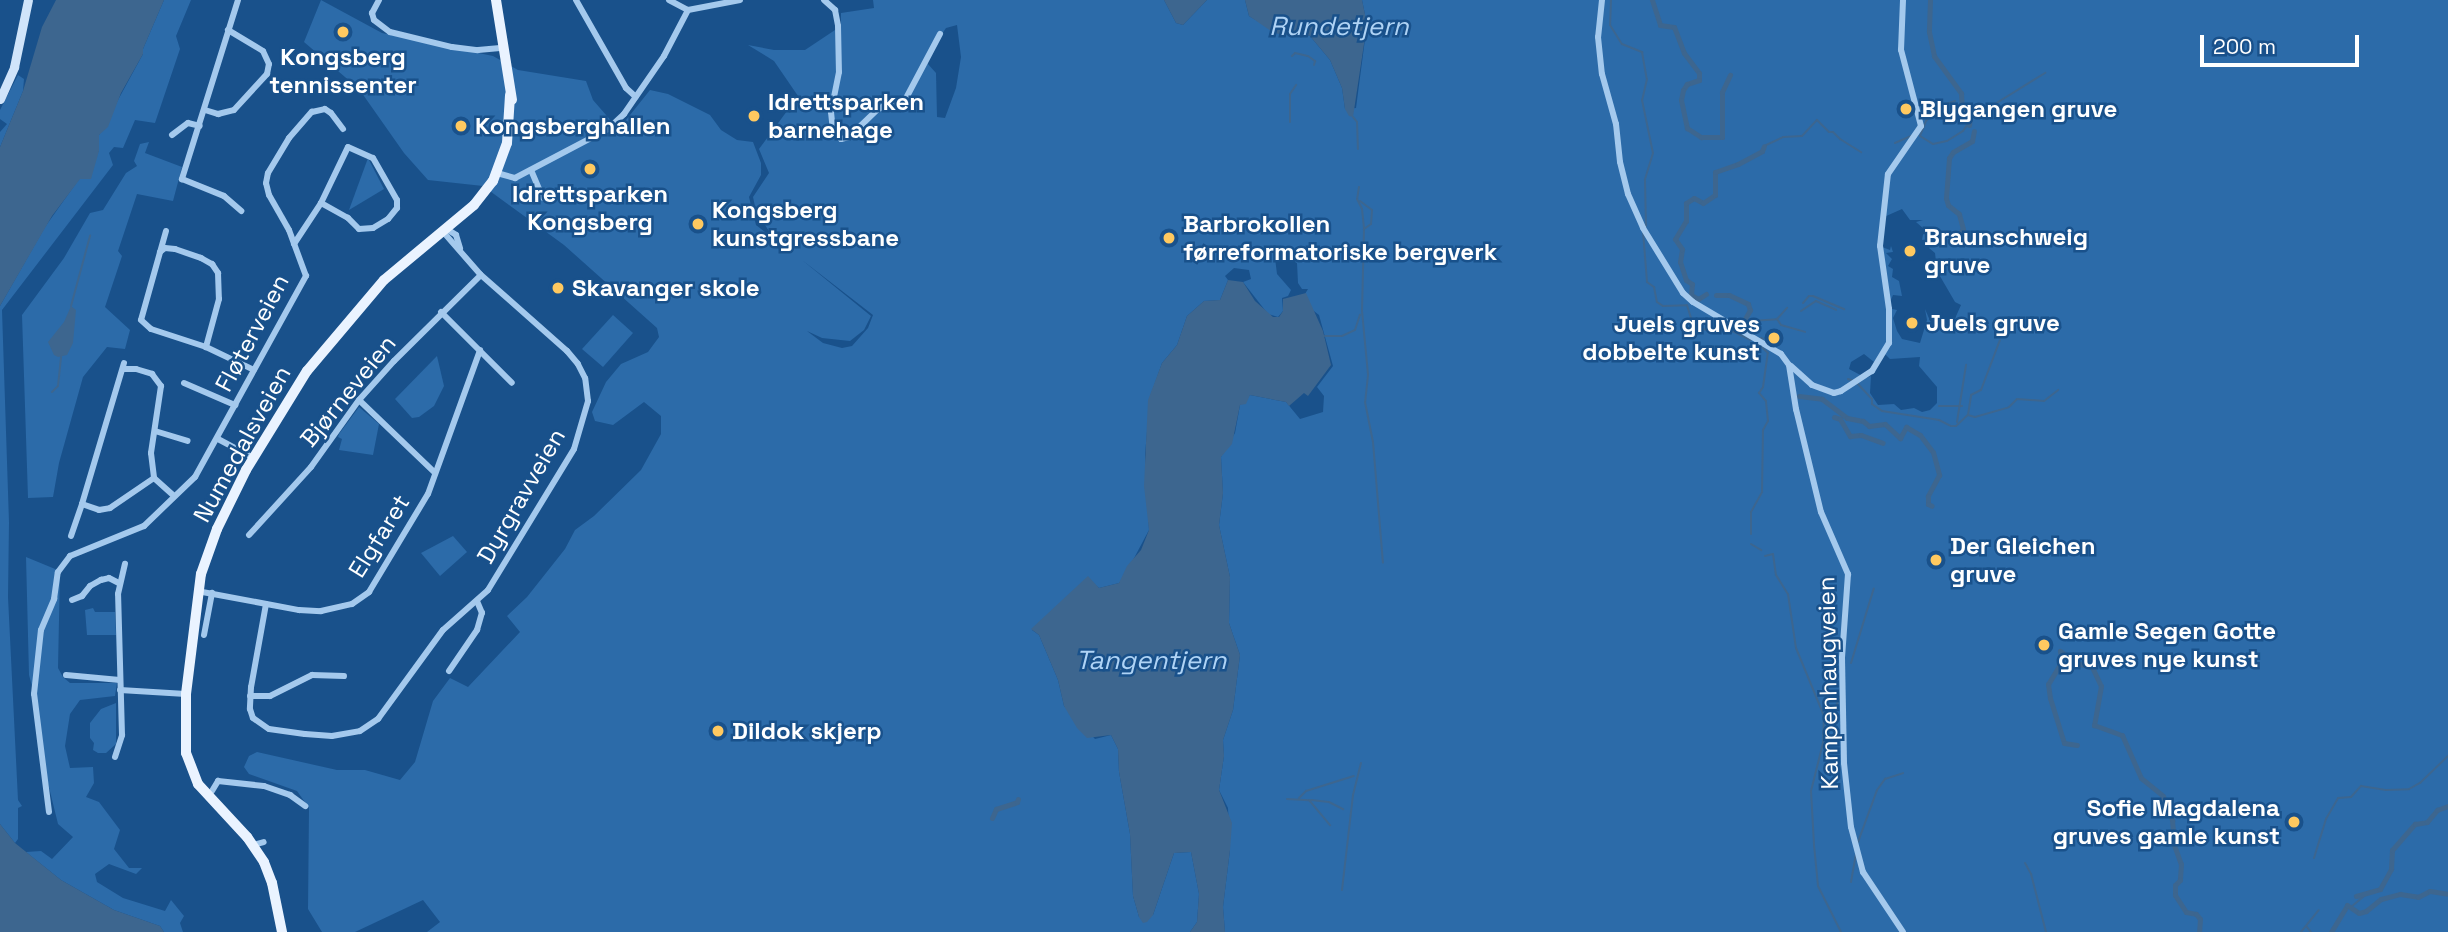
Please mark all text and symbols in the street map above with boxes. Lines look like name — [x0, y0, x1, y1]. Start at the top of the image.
water label: Rundetjern — [1269, 11, 1409, 43]
scale bar — [2203, 21, 2362, 65]
marker: Kongsberg tennissenter — [335, 24, 351, 40]
text: 200 m — [2213, 33, 2276, 60]
place label: Kongsberg tennissenter — [269, 43, 417, 99]
place label: Idrettsparken barnehage — [768, 88, 924, 144]
place label: Blygangen gruve — [1920, 95, 2117, 123]
marker: Blygangen gruve — [1898, 101, 1914, 117]
marker: Idrettsparken barnehage — [746, 108, 762, 124]
place label: Kongsberghallen — [475, 112, 671, 140]
marker: Kongsberghallen — [453, 118, 469, 134]
marker: Idrettsparken Kongsberg — [582, 161, 598, 177]
place label: Idrettsparken Kongsberg — [512, 180, 668, 236]
place label: Kongsberg kunstgressbane — [712, 196, 899, 252]
place label: Barbrokollen førreformatoriske bergverk — [1183, 210, 1497, 266]
marker: Kongsberg kunstgressbane — [690, 216, 706, 232]
place label: Braunschweig gruve — [1924, 223, 2088, 279]
marker: Barbrokollen førreformatoriske bergverk — [1161, 230, 1177, 246]
marker: Braunschweig gruve — [1902, 243, 1918, 259]
street label: Fløterveien — [209, 270, 295, 396]
place label: Skavanger skole — [572, 274, 760, 302]
marker: Skavanger skole — [550, 280, 566, 296]
place label: Juels gruve — [1926, 309, 2060, 337]
place label: Juels gruves dobbelte kunst — [1582, 310, 1760, 366]
marker: Juels gruve — [1904, 315, 1920, 331]
street label: Bjørneveien — [294, 329, 402, 453]
marker: Juels gruves dobbelte kunst — [1766, 330, 1782, 346]
street label: Numedalsveien — [187, 361, 297, 527]
street label: Dyrgravveien — [471, 423, 571, 569]
street label: Elgfaret — [342, 489, 416, 583]
place label: Der Gleichen gruve — [1950, 532, 2095, 588]
marker: Der Gleichen gruve — [1928, 552, 1944, 568]
street label: Kampenhaugveien — [1812, 576, 1844, 790]
place label: Gamle Segen Gotte gruves nye kunst — [2058, 617, 2276, 673]
marker: Gamle Segen Gotte gruves nye kunst — [2036, 637, 2052, 653]
water label: Tangentjern — [1075, 645, 1227, 677]
place label: Dildok skjerp — [732, 717, 882, 745]
marker: Dildok skjerp — [710, 723, 726, 739]
place label: Sofie Magdalena gruves gamle kunst — [2053, 794, 2280, 850]
marker: Sofie Magdalena gruves gamle kunst — [2286, 814, 2302, 830]

